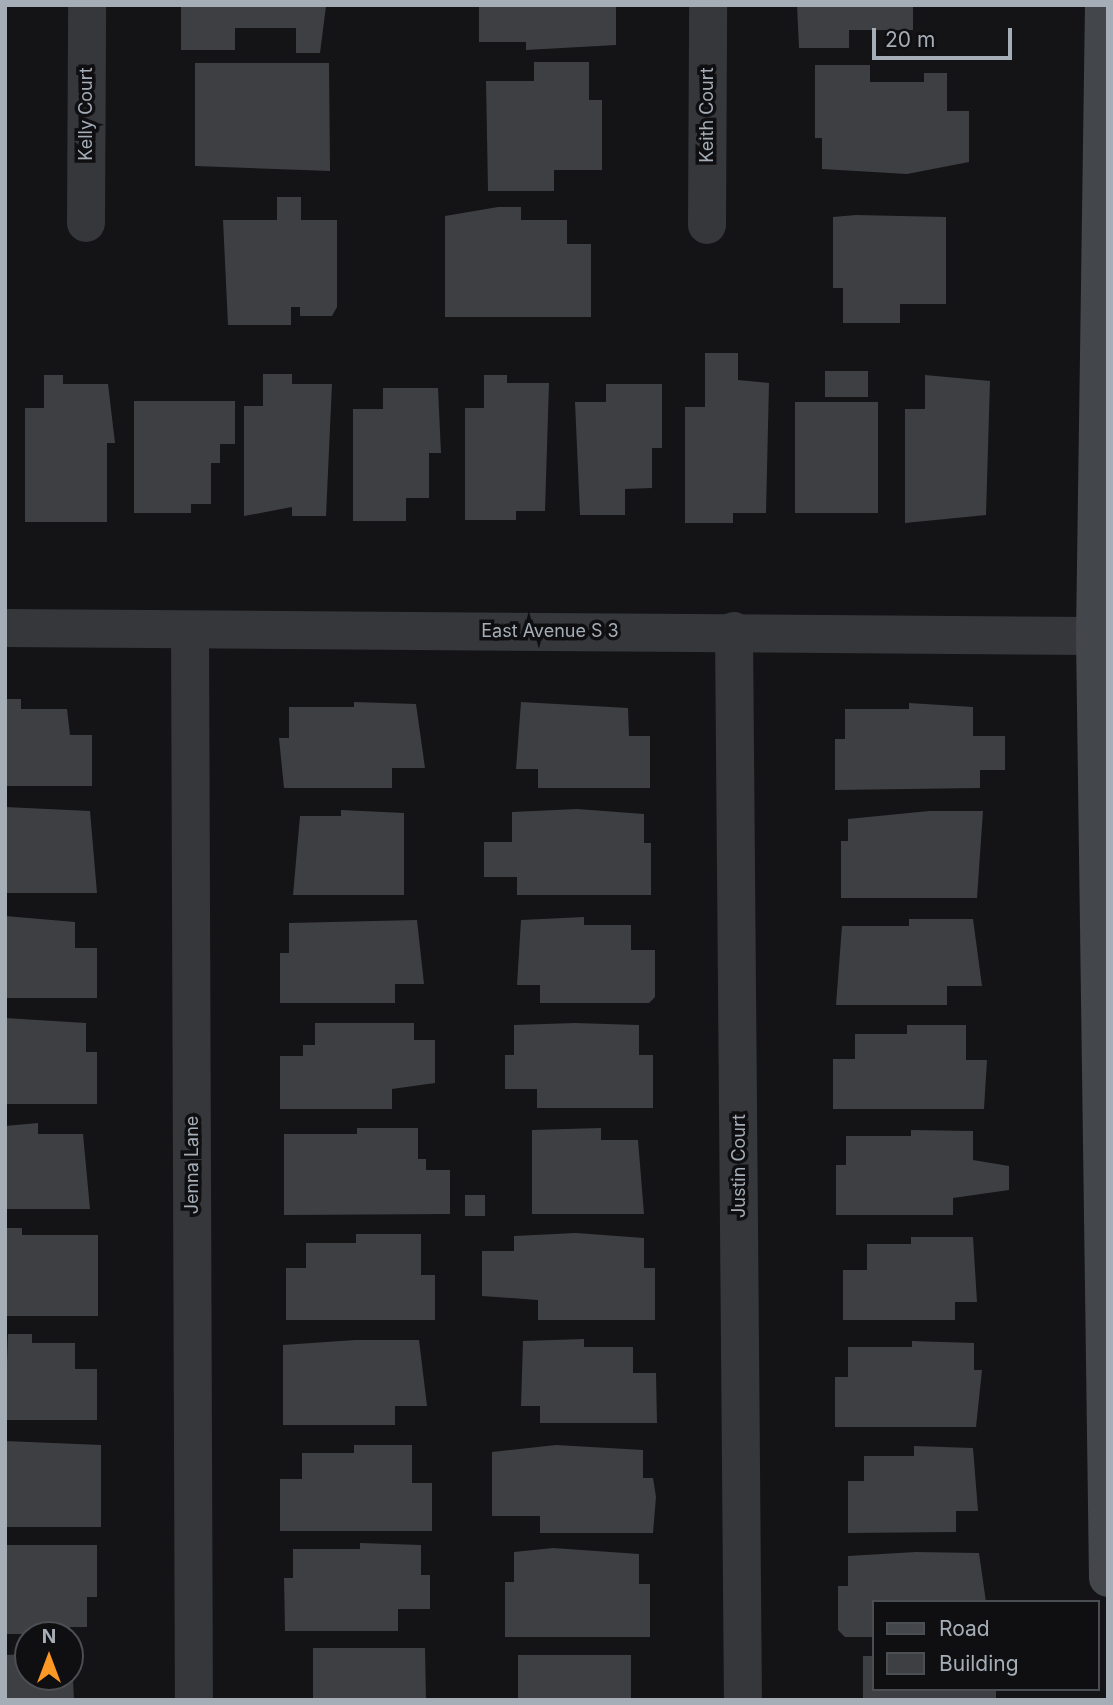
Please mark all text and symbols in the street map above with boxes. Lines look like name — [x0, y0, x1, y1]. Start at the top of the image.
scale bar — [875, 14, 1015, 58]
text: 20 m — [885, 27, 935, 52]
street label: Kelly Court — [75, 67, 97, 161]
street label: Keith Court — [696, 67, 718, 163]
street label: East Avenue S 3 — [481, 620, 619, 642]
street label: Justin Court — [728, 1114, 750, 1218]
street label: Jenna Lane — [181, 1116, 203, 1214]
legend — [872, 1600, 1099, 1691]
text: Road — [939, 1616, 990, 1641]
north arrow — [14, 1621, 84, 1691]
text: N — [42, 1625, 56, 1648]
text: Building — [939, 1651, 1019, 1676]

